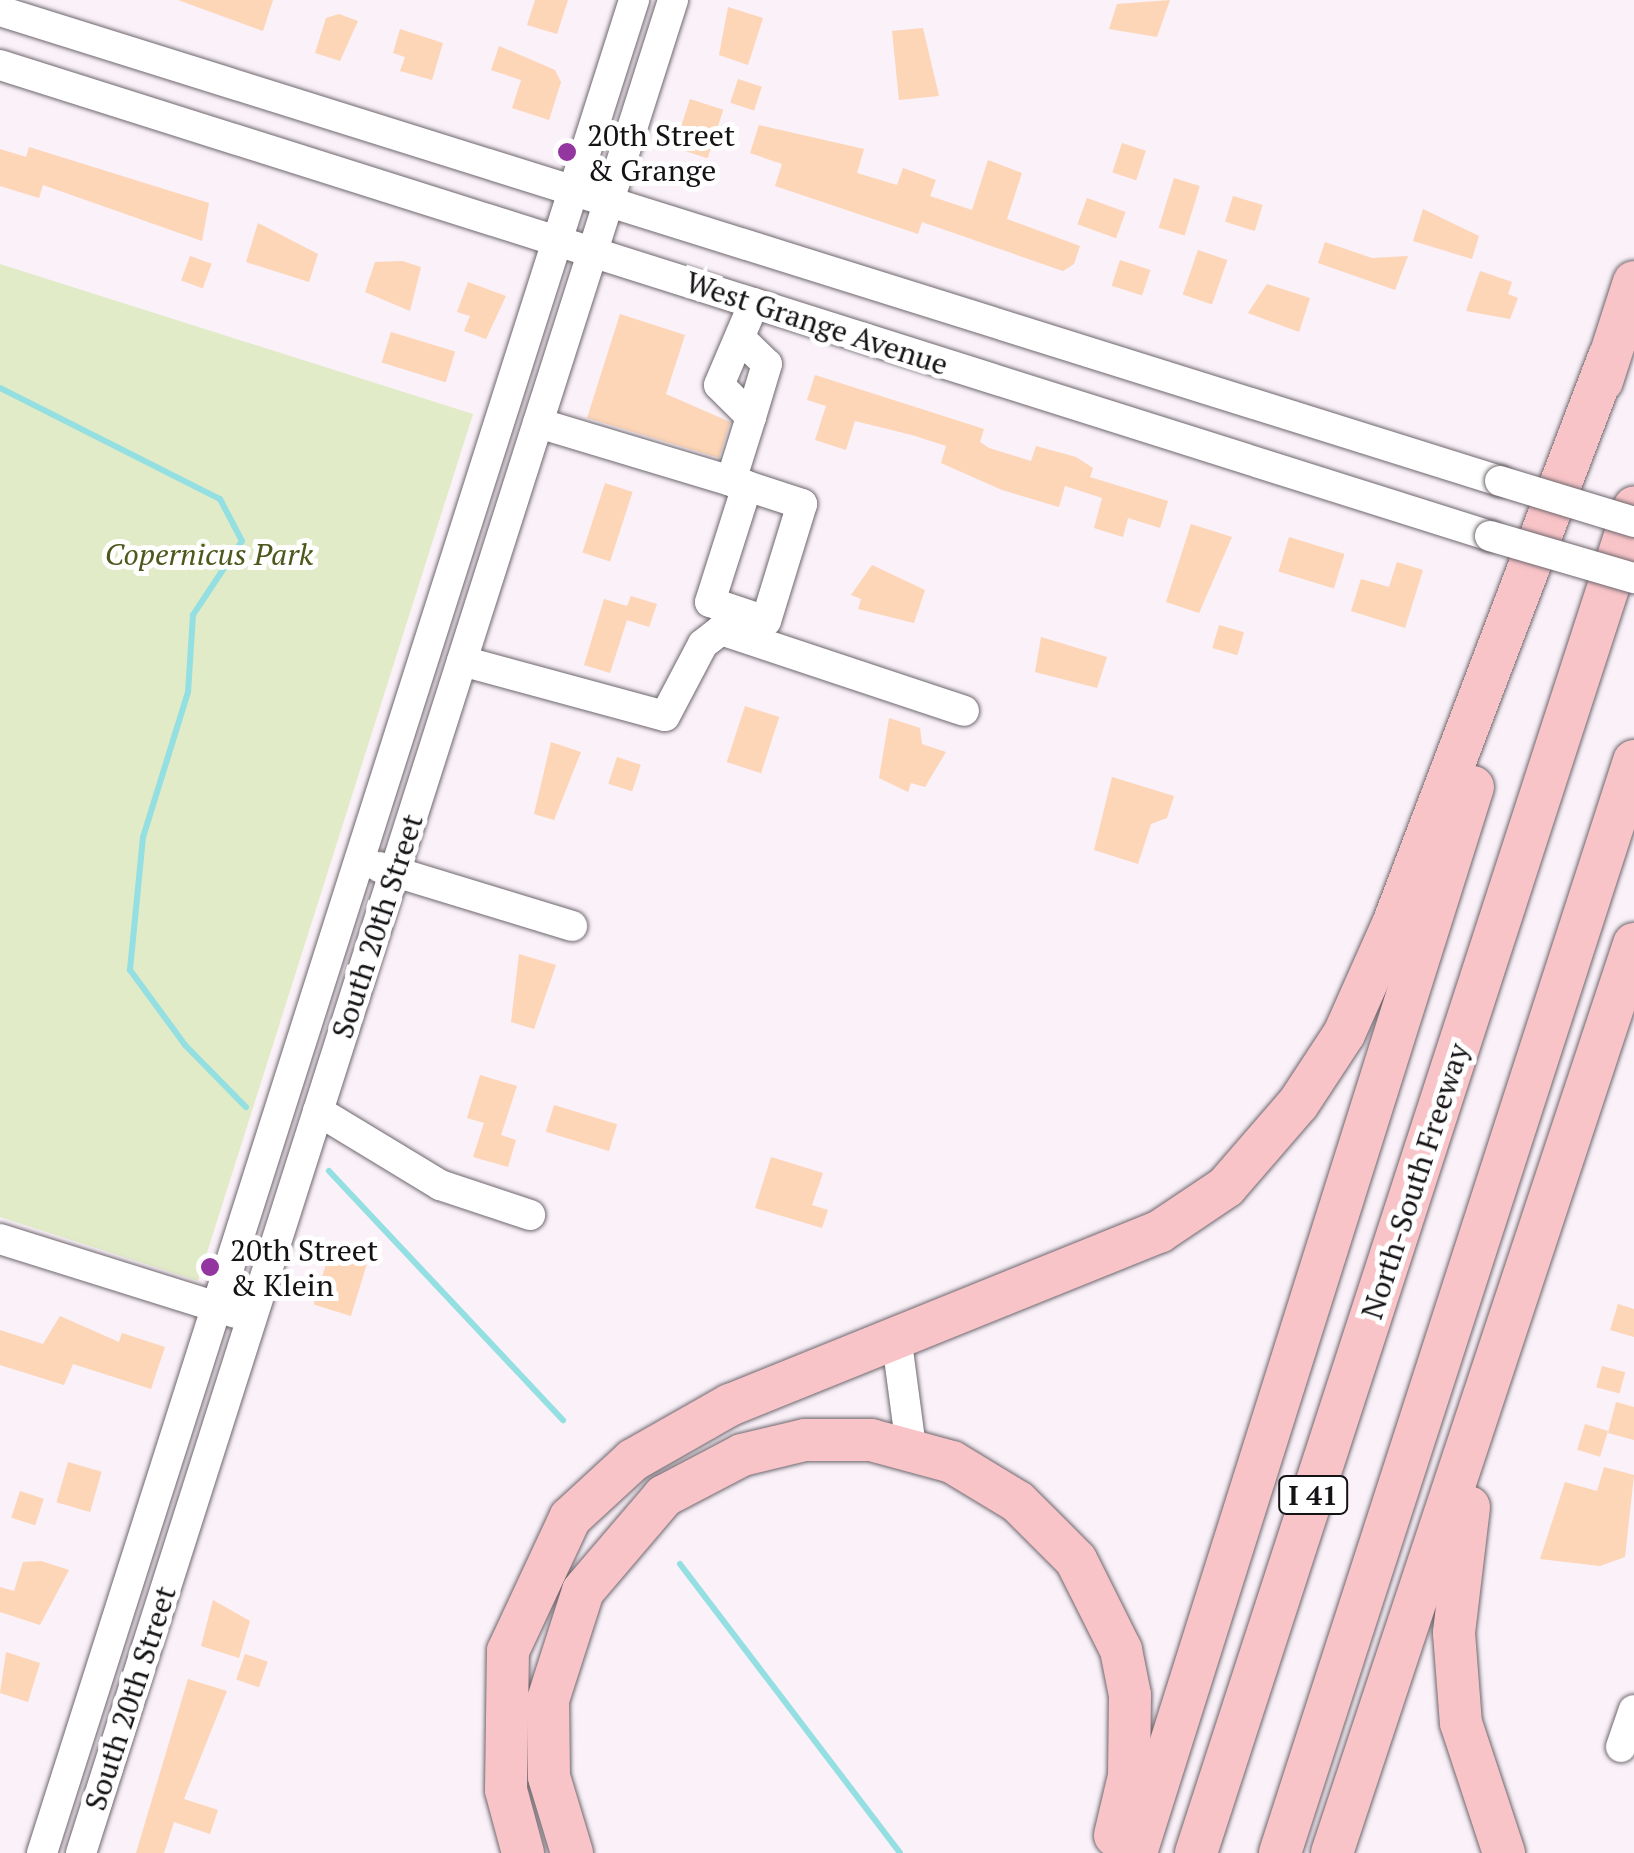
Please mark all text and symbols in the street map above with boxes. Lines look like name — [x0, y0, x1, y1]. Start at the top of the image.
place label: 20th Street & Grange — [587, 117, 735, 188]
marker: 20th Street & Grange — [556, 141, 578, 163]
street label: West Grange Avenue — [681, 264, 953, 382]
park label: Copernicus Park — [105, 536, 313, 572]
street label: South 20th Street — [324, 809, 430, 1043]
street label: North-South Freeway — [1353, 1039, 1477, 1323]
place label: 20th Street & Klein — [230, 1232, 378, 1302]
marker: 20th Street & Klein — [199, 1256, 221, 1278]
road number: I 41 — [1278, 1472, 1348, 1518]
street label: South 20th Street — [77, 1581, 183, 1815]

